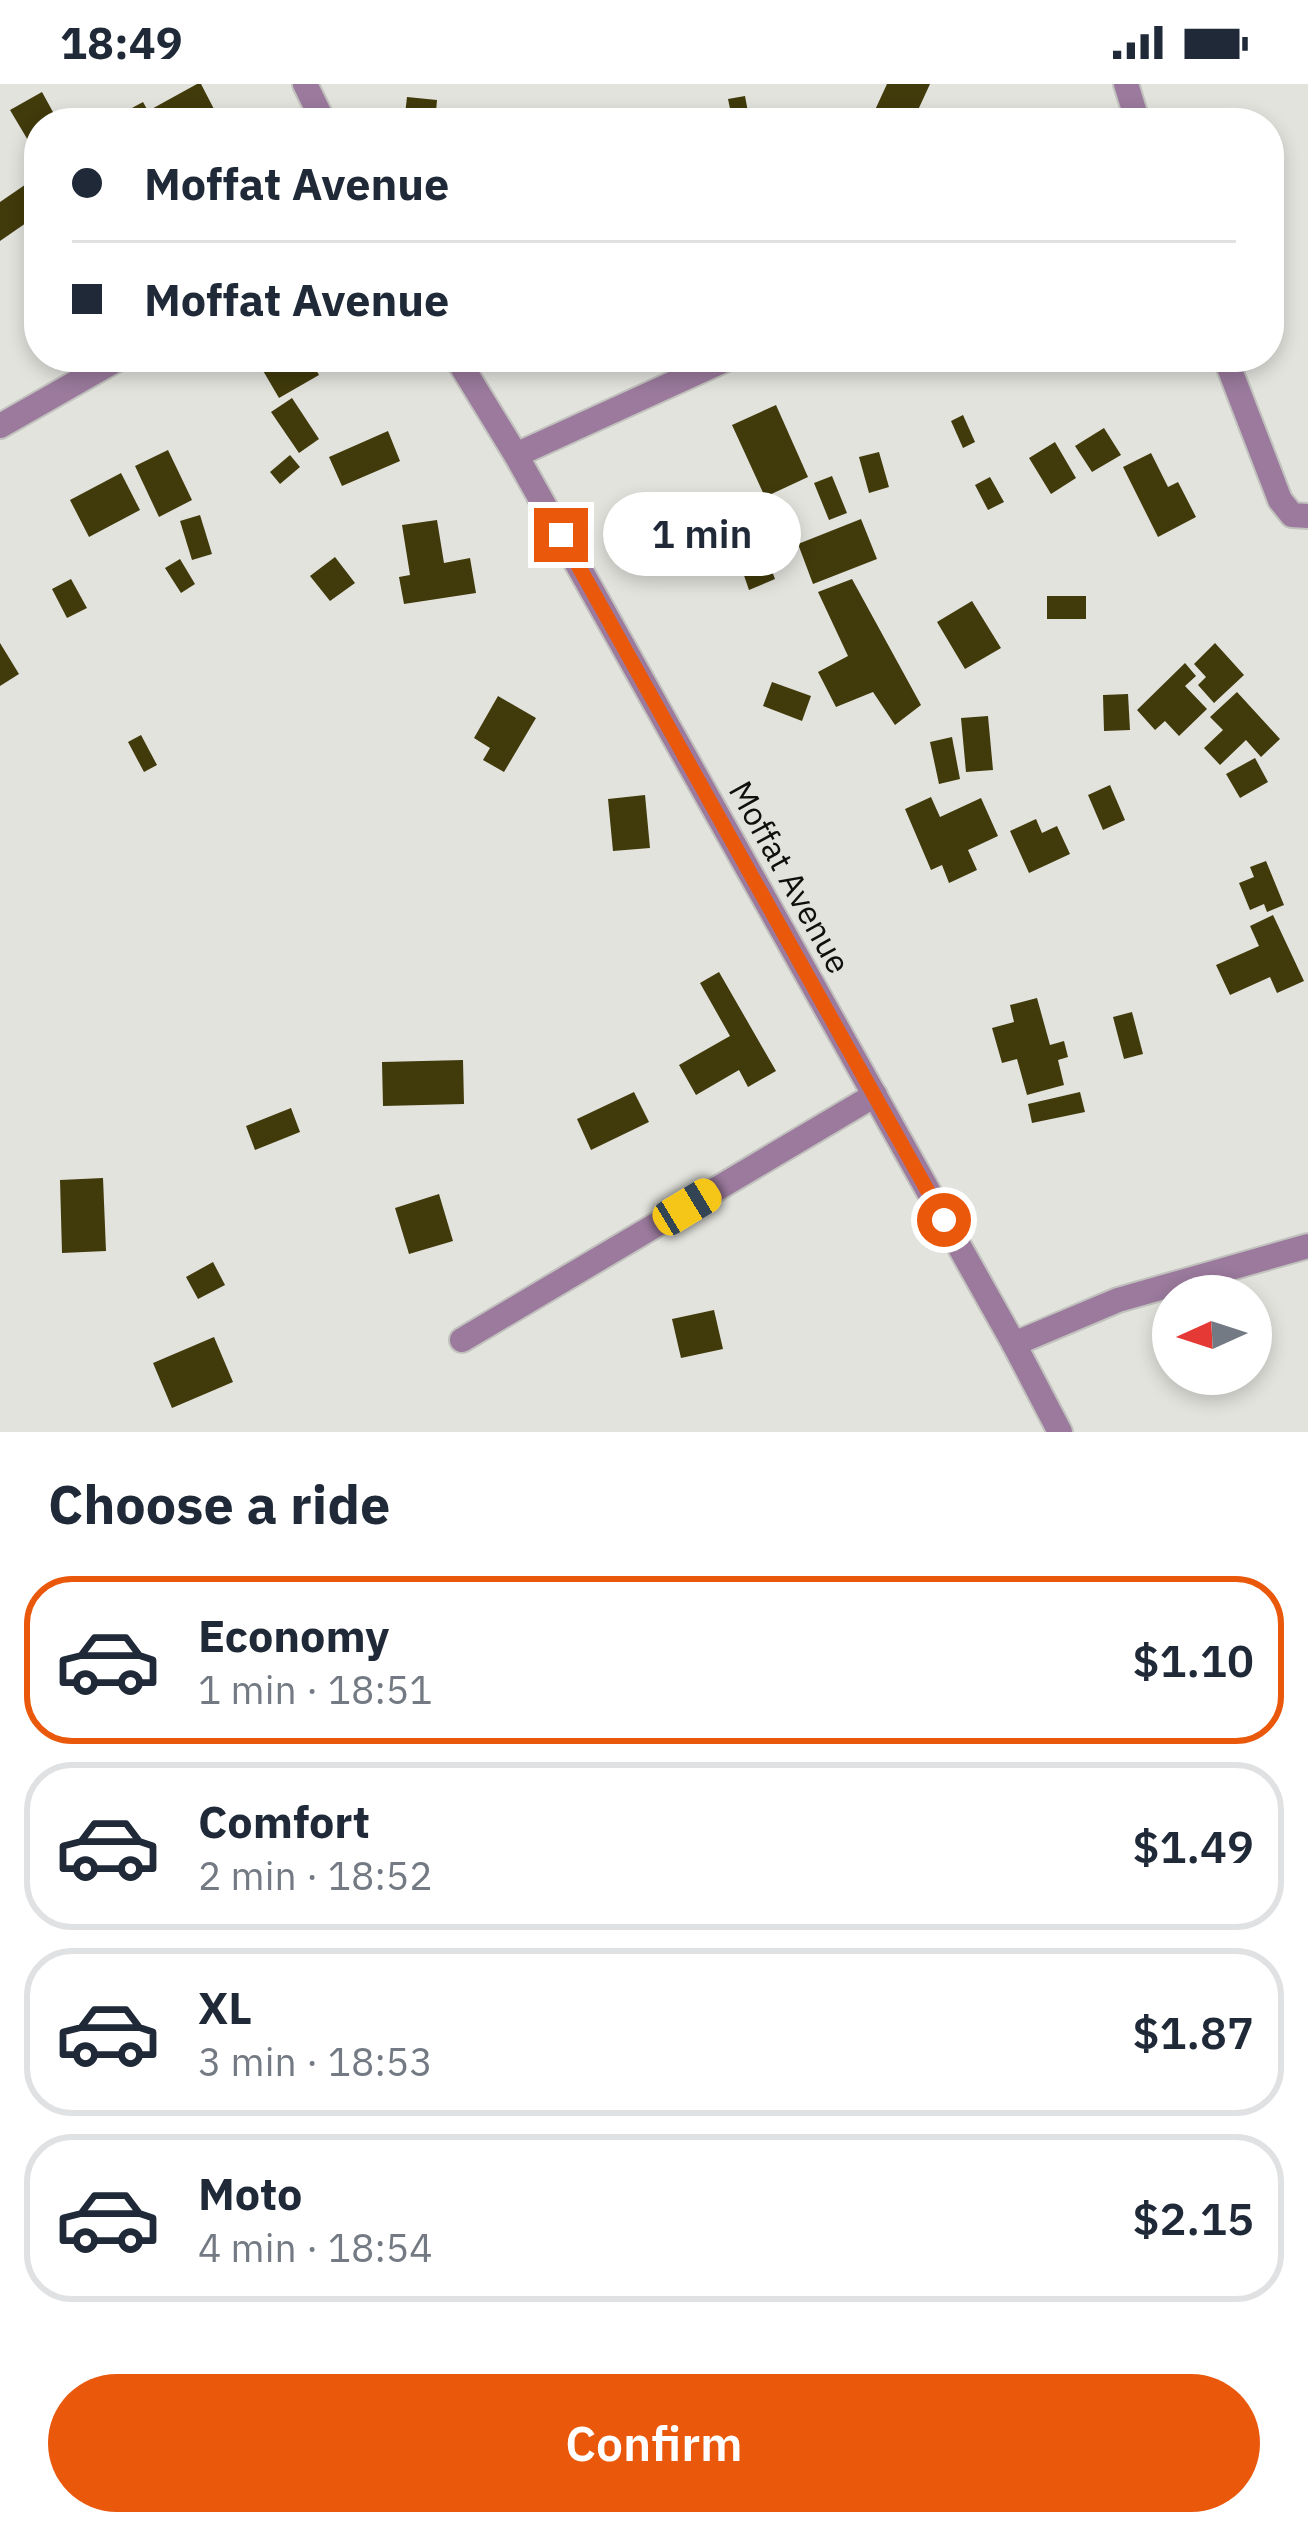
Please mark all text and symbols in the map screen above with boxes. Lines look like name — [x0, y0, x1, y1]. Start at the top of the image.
text: 18:49 — [60, 13, 183, 71]
text: Moffat Avenue — [144, 154, 449, 212]
text: Moffat Avenue — [144, 270, 449, 328]
callout: 1 min — [603, 493, 801, 577]
route end — [534, 508, 588, 562]
text: 1 min — [652, 508, 752, 559]
street label: Moffat Avenue — [720, 773, 861, 981]
car — [647, 1173, 727, 1241]
route start — [917, 1193, 971, 1247]
north arrow — [1152, 1275, 1272, 1395]
map controls — [1152, 1275, 1272, 1395]
text: Choose a ride — [48, 1469, 390, 1539]
icon: car — [54, 1606, 162, 1714]
text: Economy — [198, 1606, 389, 1664]
text: $1.10 — [1133, 1631, 1254, 1689]
text: 1 min · 18:51 — [198, 1664, 433, 1715]
icon: car — [54, 1792, 162, 1900]
text: Comfort — [198, 1792, 370, 1850]
text: $1.49 — [1133, 1817, 1254, 1875]
text: 2 min · 18:52 — [198, 1850, 433, 1901]
icon: car — [54, 1978, 162, 2086]
text: XL — [198, 1978, 252, 2036]
text: $1.87 — [1133, 2003, 1254, 2061]
text: 3 min · 18:53 — [198, 2036, 433, 2087]
icon: car — [54, 2164, 162, 2272]
text: Moto — [198, 2164, 302, 2222]
text: $2.15 — [1133, 2189, 1254, 2247]
text: 4 min · 18:54 — [198, 2222, 433, 2273]
button: Confirm — [48, 2374, 1260, 2512]

